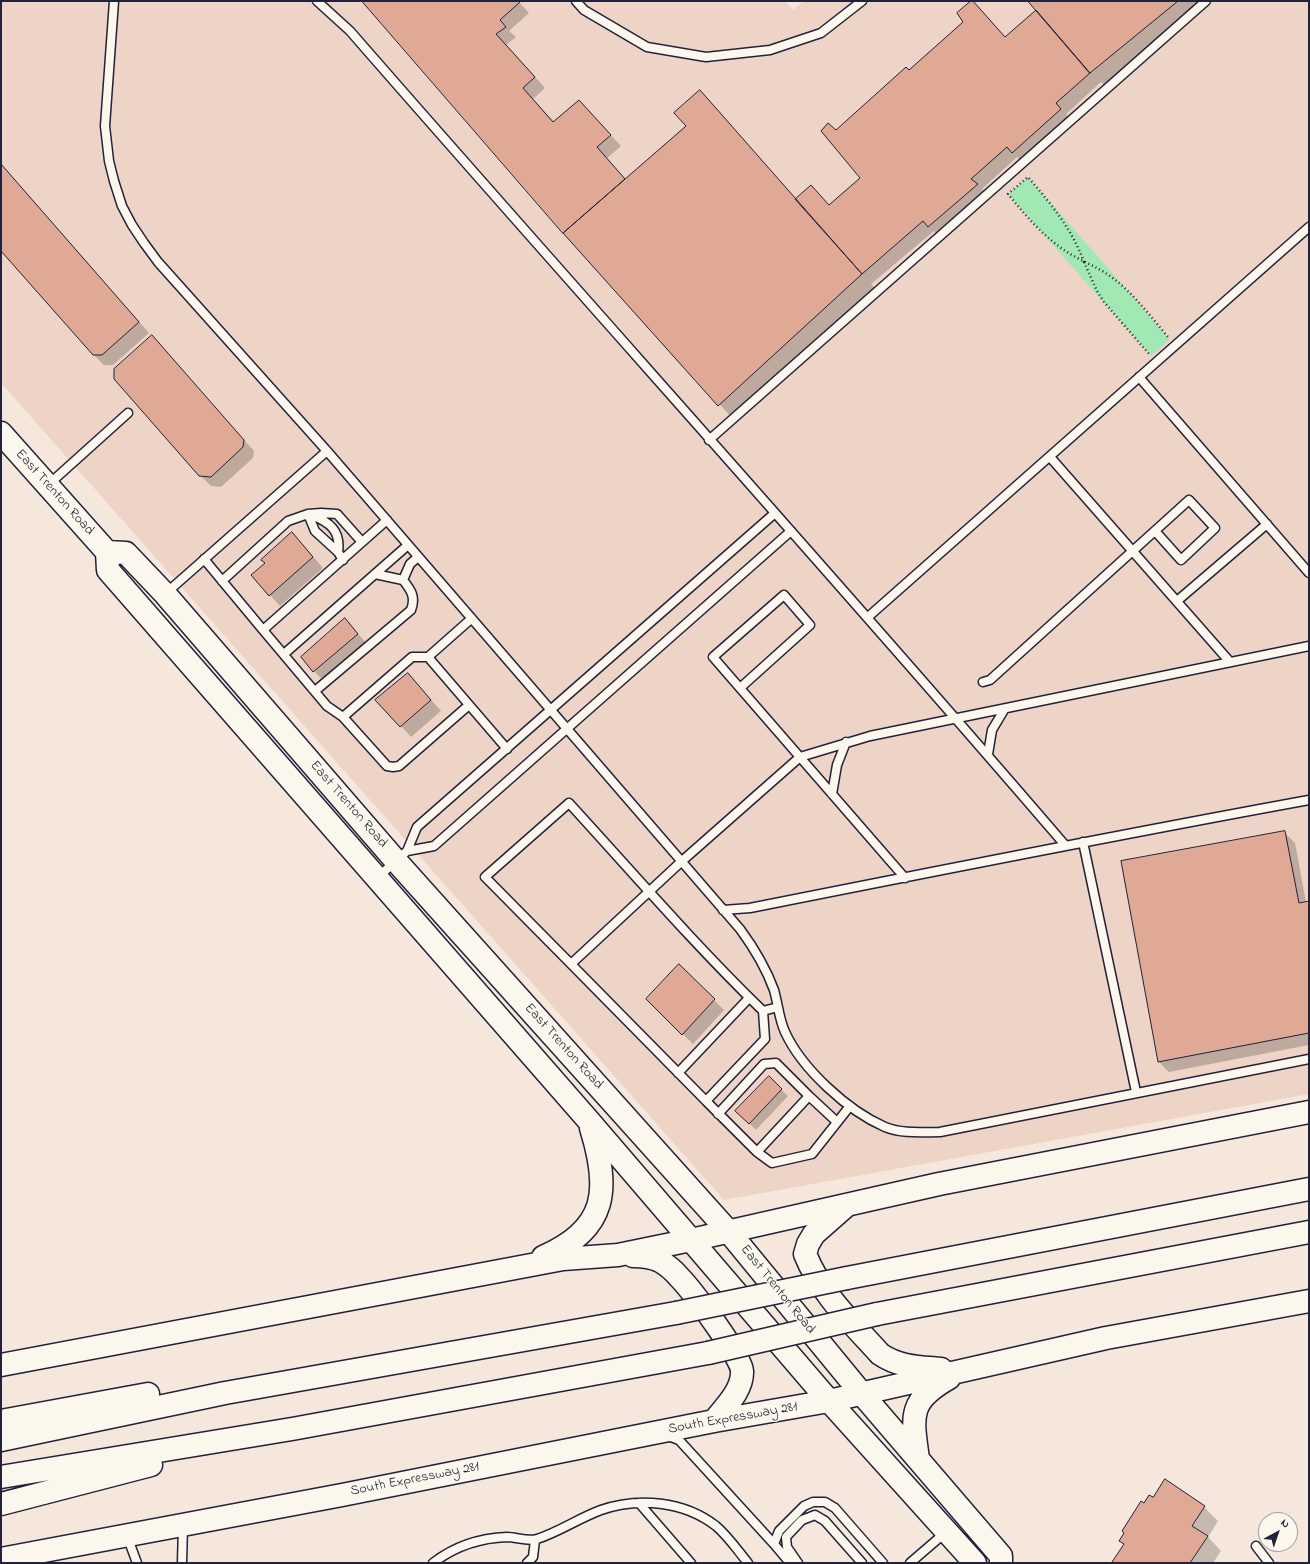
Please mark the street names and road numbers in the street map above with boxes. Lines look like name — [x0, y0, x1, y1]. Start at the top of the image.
street label: East Trenton Road — [11, 447, 97, 539]
street label: East Trenton Road — [306, 758, 390, 852]
street label: East Trenton Road — [520, 1001, 606, 1093]
street label: East Trenton Road — [736, 1242, 818, 1338]
street label: South Expressway 281 — [667, 1399, 799, 1439]
street label: South Expressway 281 — [349, 1459, 481, 1501]

